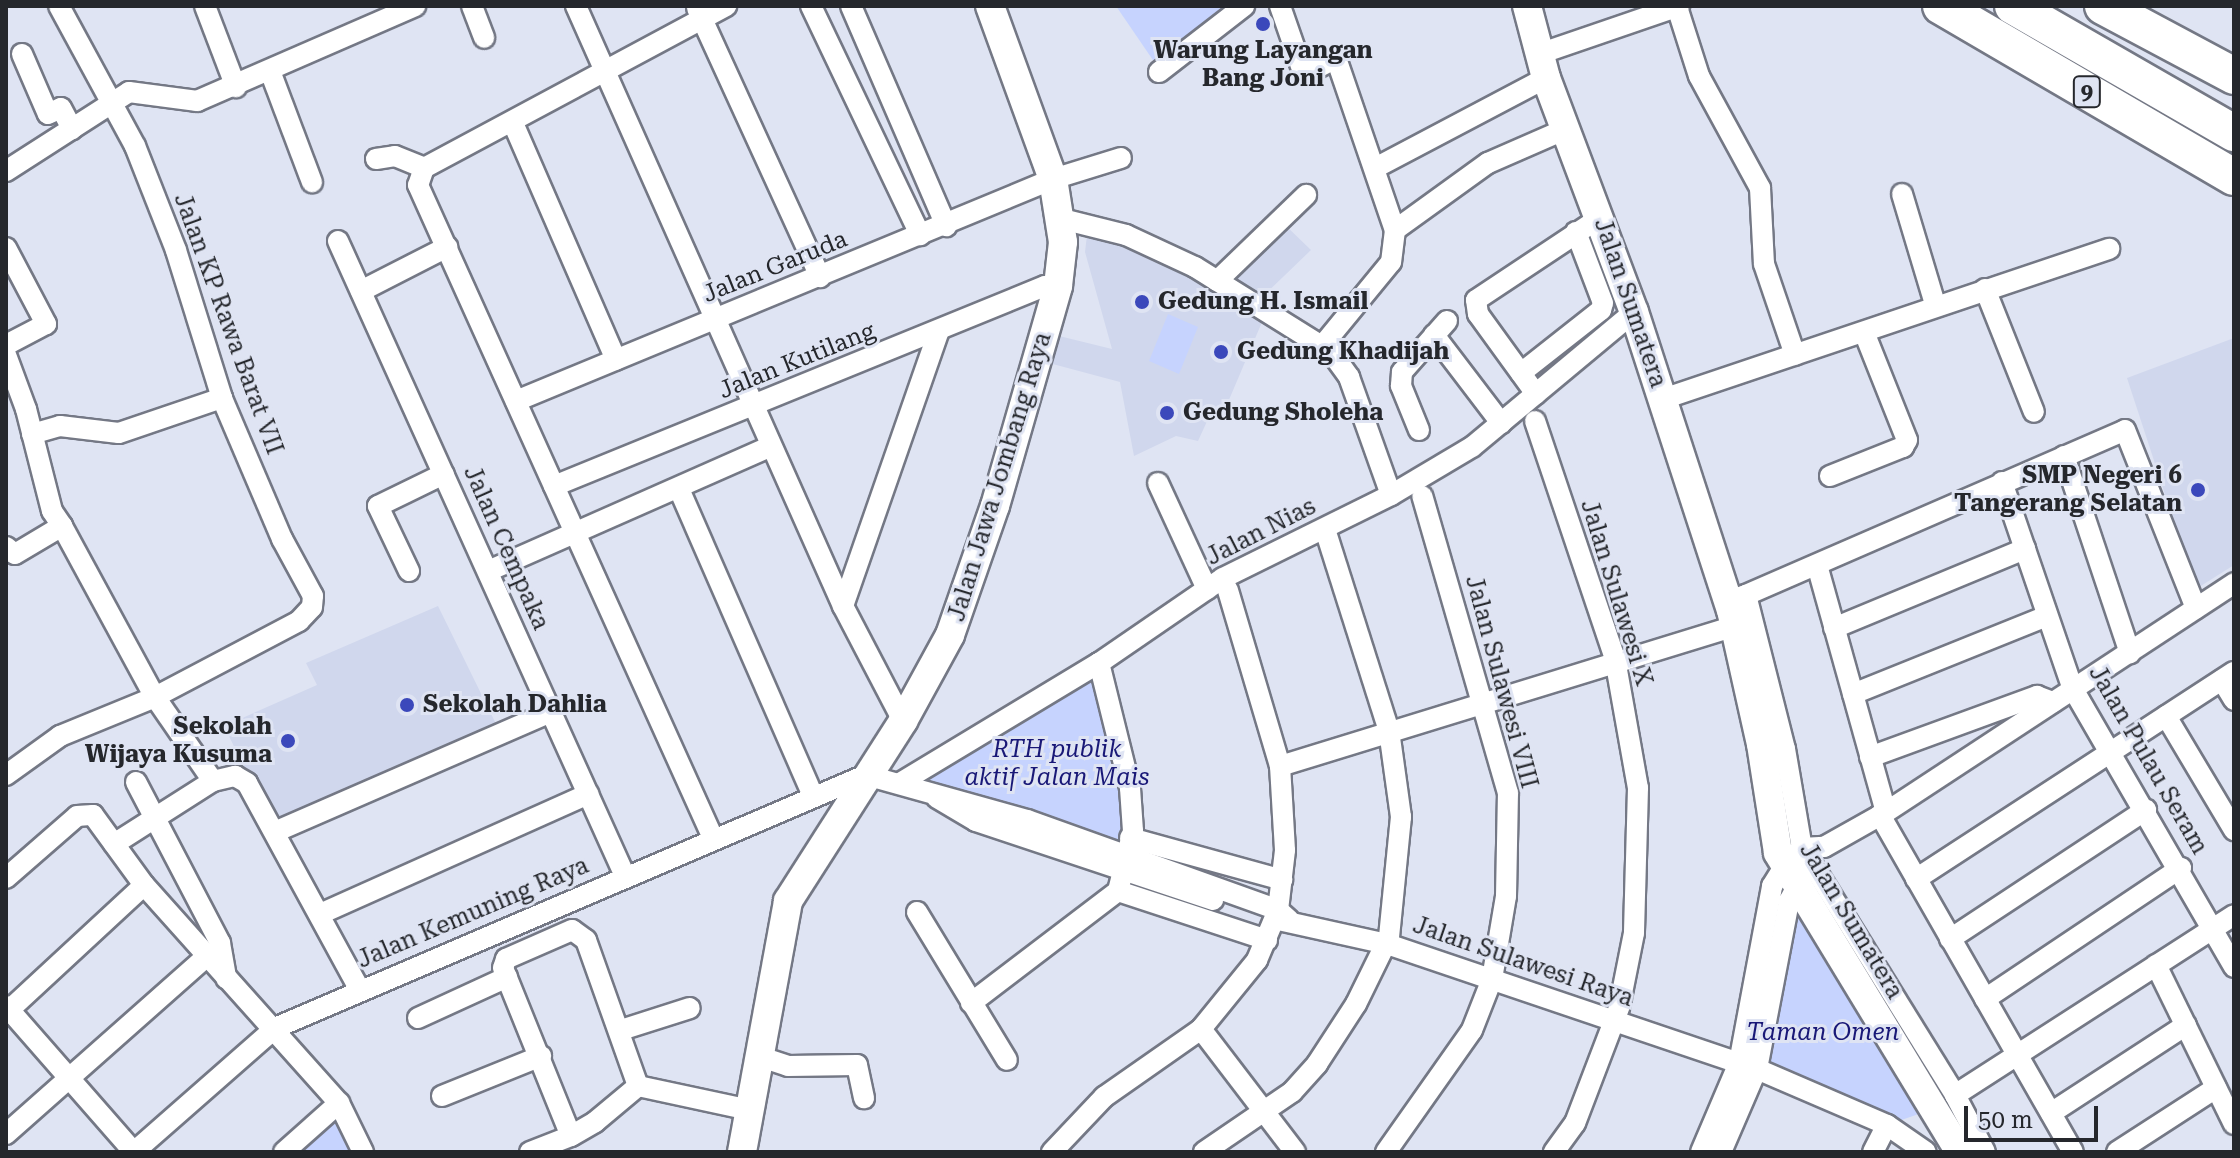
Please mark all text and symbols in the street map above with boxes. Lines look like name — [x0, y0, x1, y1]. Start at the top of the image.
marker: Warung Layangan Bang Joni — [1254, 15, 1272, 33]
place label: Warung Layangan Bang Joni — [1153, 37, 1373, 93]
road number: 9 — [2071, 74, 2103, 110]
street label: Jalan KP Rawa Barat VII — [167, 190, 289, 458]
street label: Jalan Sumatera — [1588, 215, 1672, 391]
street label: Jalan Garuda — [699, 225, 851, 309]
place label: Gedung H. Ismail — [1158, 288, 1368, 316]
marker: Gedung H. Ismail — [1133, 293, 1151, 311]
street label: Jalan Kutilang — [715, 317, 879, 405]
street label: Jalan Jawa Jombang Raya — [942, 329, 1058, 625]
place label: Gedung Khadijah — [1237, 338, 1449, 366]
marker: Gedung Khadijah — [1212, 343, 1230, 361]
place label: Gedung Sholeha — [1183, 399, 1383, 427]
marker: Gedung Sholeha — [1158, 404, 1176, 422]
street label: Jalan Cempaka — [457, 462, 555, 634]
place label: SMP Negeri 6 Tangerang Selatan — [1954, 462, 2182, 518]
marker: SMP Negeri 6 Tangerang Selatan — [2189, 481, 2207, 499]
street label: Jalan Nias — [1201, 492, 1321, 572]
street label: Jalan Sulawesi X — [1574, 496, 1658, 690]
street label: Jalan Sulawesi VIII — [1459, 572, 1543, 792]
street label: Jalan Pulau Seram — [2082, 661, 2214, 859]
place label: Sekolah Dahlia — [423, 691, 607, 719]
marker: Sekolah Dahlia — [398, 696, 416, 714]
place label: Sekolah Wijaya Kusuma — [85, 713, 272, 769]
marker: Sekolah Wijaya Kusuma — [279, 732, 297, 750]
park label: RTH publik aktif Jalan Mais — [965, 736, 1149, 792]
street label: Jalan Sumatera — [1793, 838, 1909, 1004]
street label: Jalan Kemuning Raya — [353, 851, 593, 975]
street label: Jalan Sulawesi Raya — [1409, 911, 1637, 1013]
park label: Taman Omen — [1747, 1019, 1899, 1047]
scale bar — [1968, 1090, 2102, 1140]
text: 50 m — [1978, 1106, 2033, 1134]

